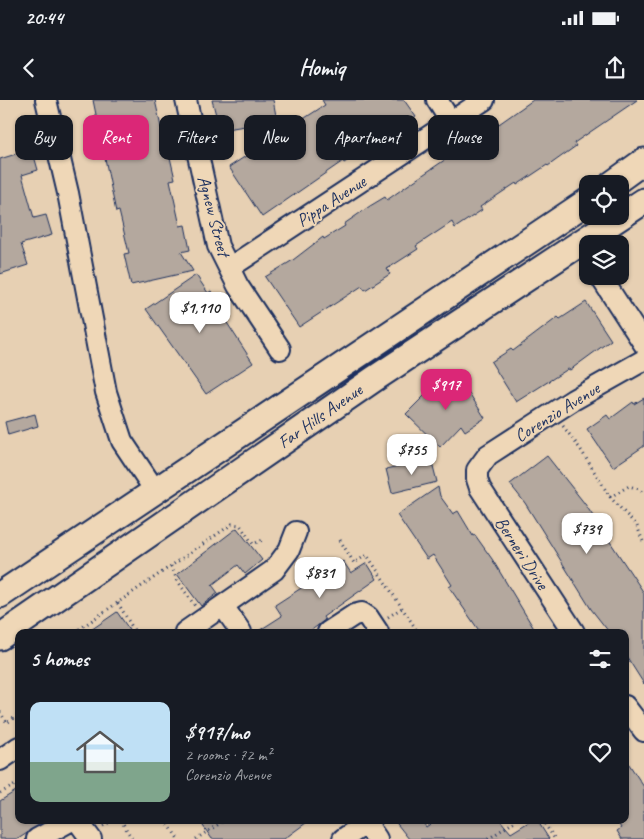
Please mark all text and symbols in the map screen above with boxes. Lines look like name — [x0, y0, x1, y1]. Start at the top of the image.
text: 20:44 — [25, 6, 63, 30]
icon: back — [15, 54, 43, 82]
text: Homiq — [299, 54, 345, 82]
icon: share — [601, 54, 629, 82]
chip: Buy — [15, 115, 73, 160]
chip: Rent — [83, 115, 149, 160]
chip: Filters — [159, 115, 234, 160]
chip: New — [244, 115, 306, 160]
chip: Apartment — [316, 115, 418, 160]
chip: House — [428, 115, 499, 160]
street label: Pippa Avenue — [292, 170, 371, 232]
street label: Agnew Street — [193, 173, 236, 262]
map controls — [579, 175, 629, 285]
button: locate — [579, 175, 629, 225]
button: layers — [579, 235, 629, 285]
pin: $1,110 — [159, 292, 241, 334]
text: $1,110 — [180, 298, 220, 318]
pin: $917 — [416, 368, 476, 411]
text: $917 — [432, 375, 460, 395]
street label: Corenzio Avenue — [510, 377, 605, 447]
street label: Far Hills Avenue — [274, 378, 367, 453]
pin: $755 — [382, 434, 442, 476]
text: $755 — [398, 440, 426, 460]
pin: $739 — [557, 512, 617, 555]
street label: Berneri Drive — [490, 513, 554, 594]
text: $739 — [573, 519, 601, 539]
pin: $831 — [290, 556, 350, 599]
text: $831 — [306, 563, 334, 583]
icon: filters — [586, 645, 614, 673]
text: 5 homes — [30, 646, 89, 672]
text: $917/mo — [185, 719, 249, 745]
icon: home — [70, 722, 130, 782]
icon: heart — [586, 738, 614, 766]
text: 2 rooms · 72 m² — [185, 745, 271, 765]
text: Corenzio Avenue — [185, 765, 271, 785]

